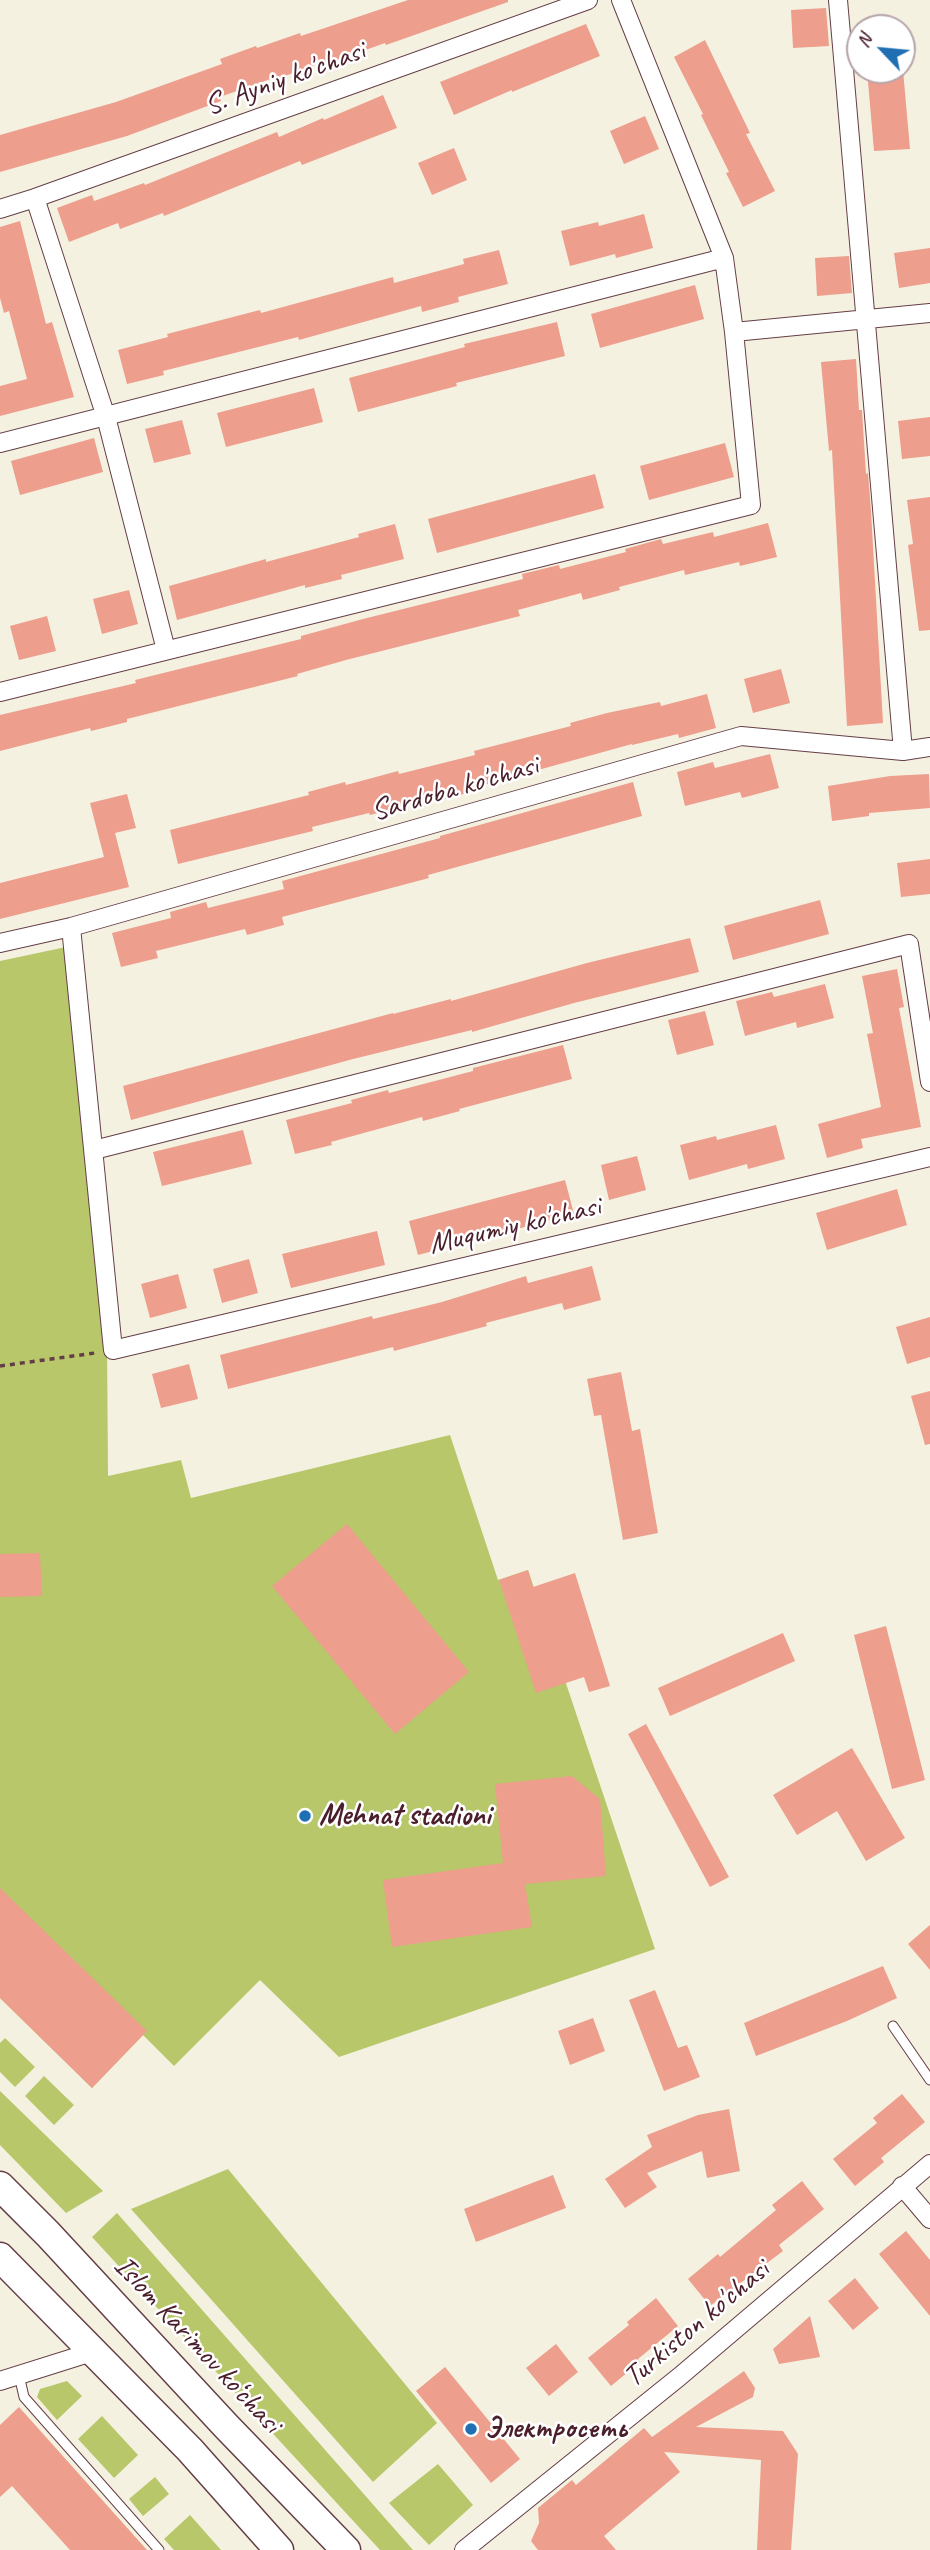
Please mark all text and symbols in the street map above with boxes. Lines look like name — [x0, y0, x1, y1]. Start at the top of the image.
north arrow — [846, 14, 916, 84]
text: N — [851, 30, 877, 51]
street label: S. Ayniy ko'chasi — [200, 33, 370, 125]
street label: Sardoba ko'chasi — [367, 748, 543, 830]
street label: Muqumiy ko'chasi — [426, 1189, 604, 1263]
place label: Mehnat stadioni — [319, 1798, 491, 1834]
marker: Mehnat stadioni — [297, 1808, 313, 1824]
street label: Islom Karimov ko‘chasi — [106, 2249, 288, 2441]
street label: Turkiston ko'chasi — [617, 2252, 777, 2396]
place label: Электросеть — [485, 2411, 627, 2447]
marker: Электросеть — [463, 2421, 479, 2437]

